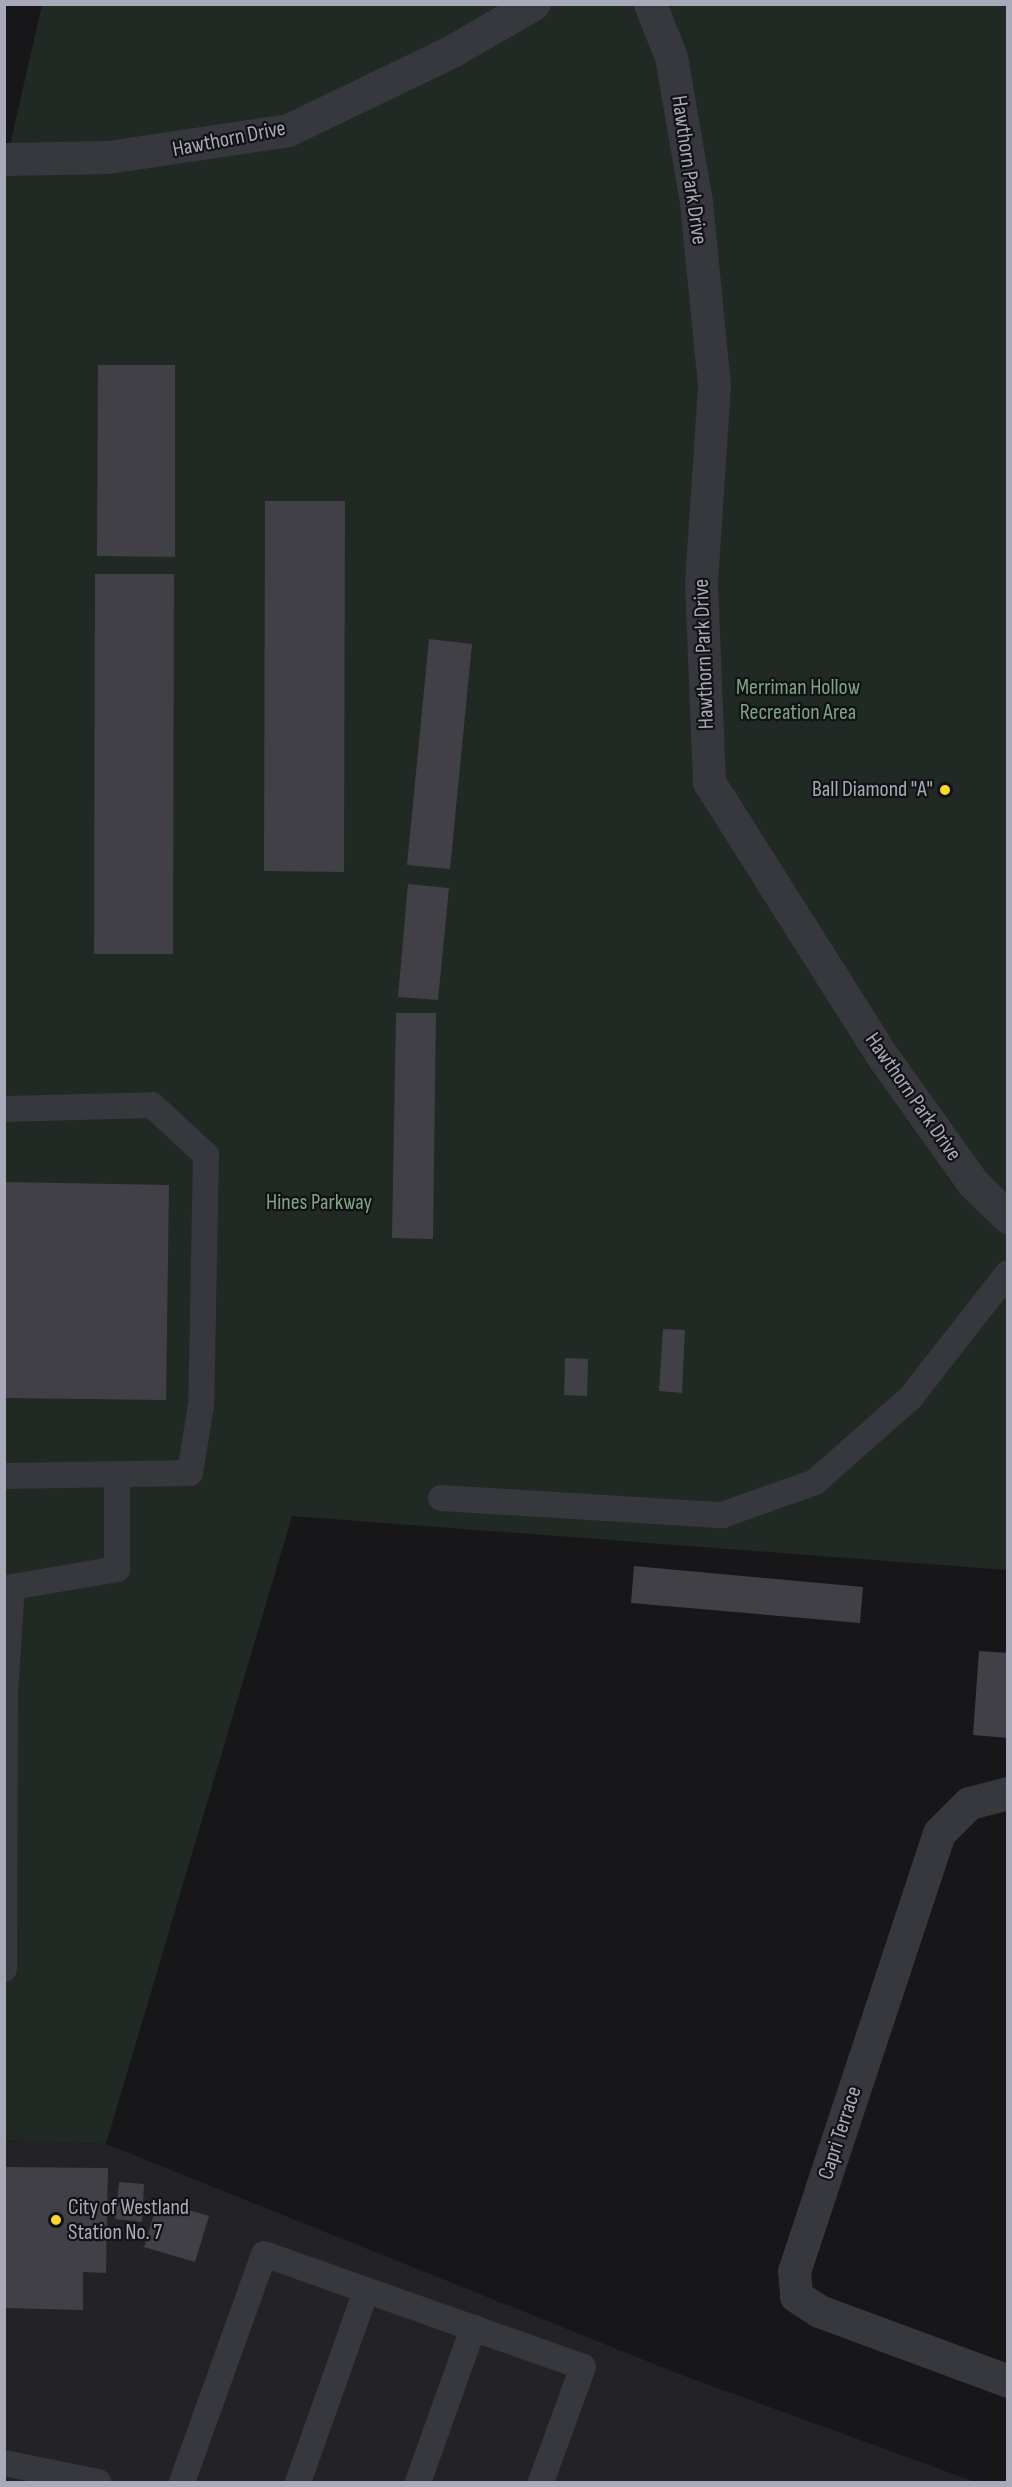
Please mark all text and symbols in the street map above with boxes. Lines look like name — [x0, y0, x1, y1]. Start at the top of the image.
street label: Hawthorn Park Drive — [665, 94, 713, 246]
street label: Hawthorn Drive — [170, 115, 288, 163]
street label: Hawthorn Park Drive — [688, 578, 720, 730]
park label: Merriman Hollow Recreation Area — [736, 674, 860, 726]
place label: Ball Diamond "A" — [812, 777, 933, 803]
marker: Ball Diamond "A" — [938, 783, 952, 797]
street label: Hawthorn Park Drive — [859, 1028, 967, 1166]
park label: Hines Parkway — [266, 1190, 372, 1216]
street label: Capri Terrace — [813, 2083, 867, 2183]
place label: City of Westland Station No. 7 — [68, 2194, 189, 2246]
marker: City of Westland Station No. 7 — [49, 2213, 63, 2227]

